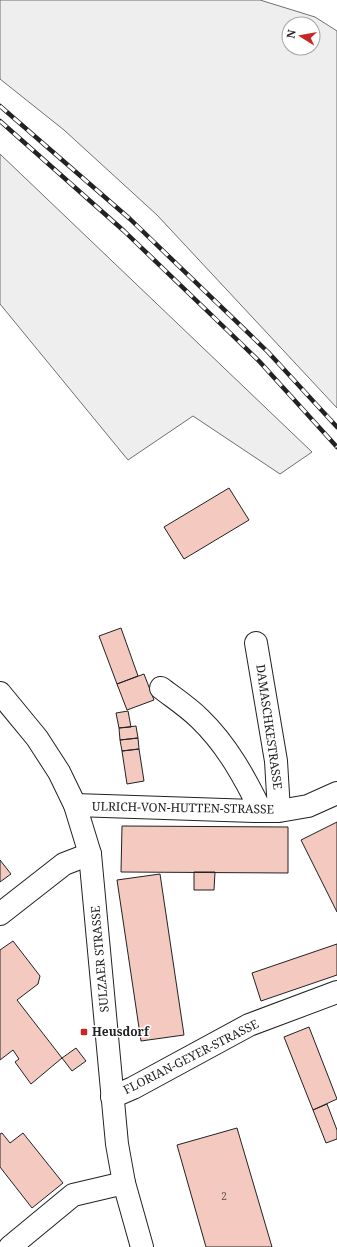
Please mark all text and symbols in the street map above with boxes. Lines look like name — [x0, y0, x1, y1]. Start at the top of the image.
north arrow — [281, 16, 321, 56]
text: N — [283, 28, 299, 40]
street label: DAMASCHKESTRASSE — [252, 663, 287, 791]
street label: ULRICH-VON-HUTTEN-STRASSE — [92, 797, 274, 818]
street label: SULZAER STRASSE — [86, 905, 113, 1013]
street label: FLORIAN-GEYER-STRASSE — [120, 1015, 261, 1098]
place label: Heusdorf — [92, 1023, 150, 1040]
marker: Heusdorf — [79, 1027, 89, 1037]
house number: 2 — [221, 1189, 227, 1203]

